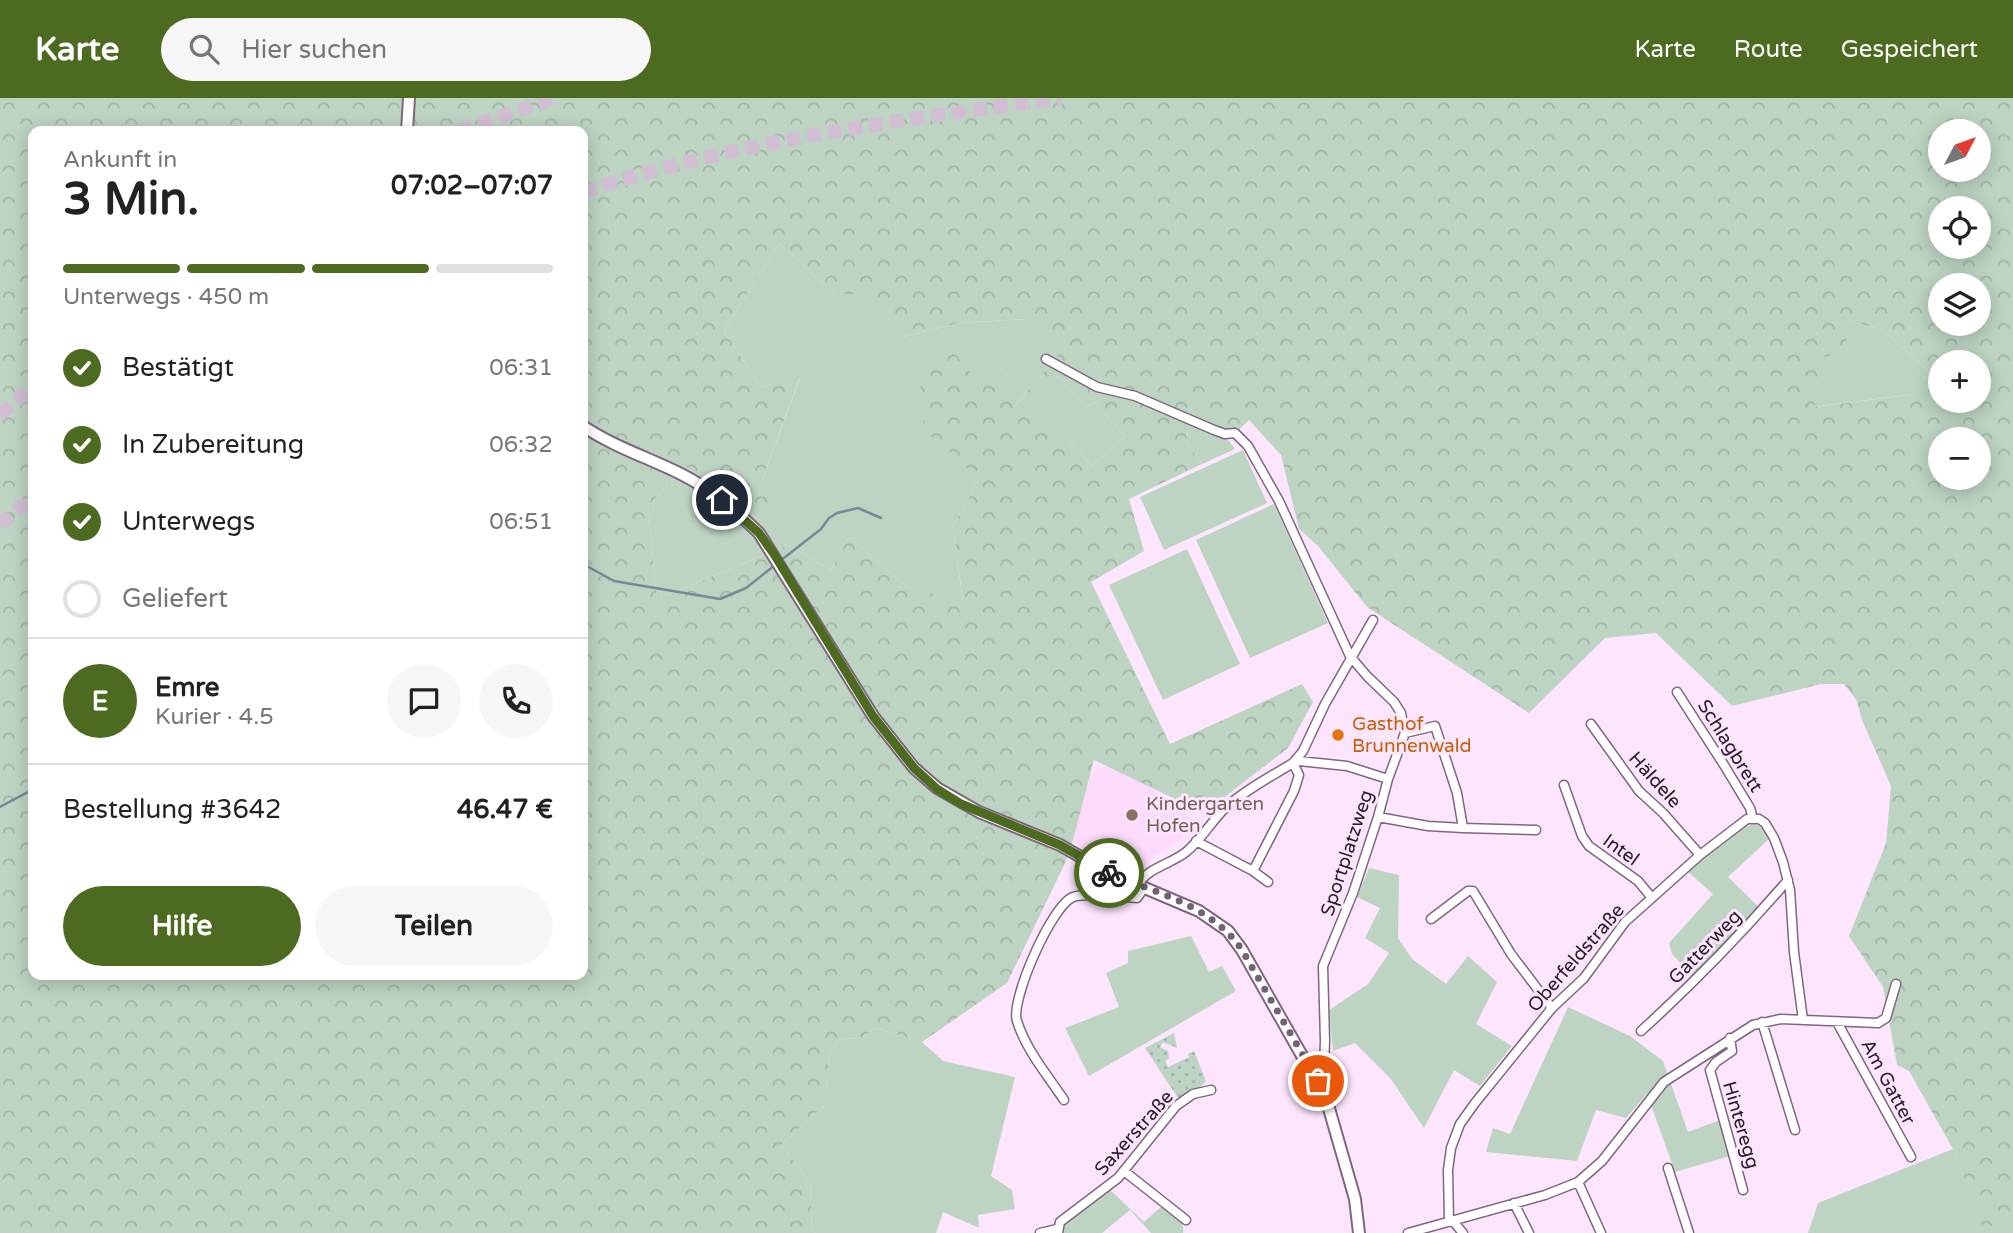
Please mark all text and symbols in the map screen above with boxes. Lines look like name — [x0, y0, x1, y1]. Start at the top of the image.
search box — [161, 18, 651, 81]
text: Karte — [35, 30, 119, 69]
icon: search — [185, 30, 223, 68]
text: Hier suchen — [241, 34, 387, 65]
text: Karte — [1634, 35, 1696, 64]
text: Route — [1734, 35, 1803, 64]
text: Gespeichert — [1841, 35, 1978, 64]
north arrow — [1928, 119, 1992, 182]
map controls — [1928, 119, 1991, 490]
text: Ankunft in — [63, 146, 177, 174]
text: 07:02–07:07 — [391, 170, 553, 201]
text: 3 Min. — [63, 172, 199, 227]
button: locate — [1928, 196, 1991, 259]
button: layers — [1928, 273, 1991, 336]
text: Unterwegs · 450 m — [63, 283, 269, 311]
icon: check — [63, 349, 101, 387]
button: + — [1928, 350, 1991, 413]
text: Bestätigt — [122, 352, 234, 383]
text: 06:31 — [489, 354, 553, 382]
icon: check — [63, 426, 101, 464]
button: − — [1928, 427, 1991, 490]
text: In Zubereitung — [122, 429, 304, 460]
text: 06:32 — [489, 431, 553, 459]
pin — [692, 470, 752, 530]
icon: home — [703, 481, 741, 519]
icon: check — [63, 503, 101, 541]
text: Unterwegs — [122, 506, 255, 537]
text: 06:51 — [489, 508, 553, 536]
text: Geliefert — [122, 583, 228, 614]
button: chat — [387, 664, 461, 738]
button: phone — [479, 664, 553, 738]
text: Emre — [155, 672, 220, 703]
text: E — [92, 686, 108, 717]
street label: Schlagbrett — [1693, 696, 1767, 796]
text: Kurier · 4.5 — [155, 703, 274, 731]
place label: Gasthof Brunnenwald — [1352, 713, 1472, 757]
marker: Gasthof Brunnenwald — [1330, 727, 1346, 743]
street label: Häldele — [1624, 747, 1686, 813]
street label: Sportplatzweg — [1316, 787, 1378, 919]
place label: Kindergarten Hofen — [1146, 793, 1264, 837]
text: Bestellung #3642 — [63, 794, 281, 825]
text: 46.47 € — [457, 794, 553, 825]
marker: Kindergarten Hofen — [1124, 807, 1140, 823]
street label: Intel — [1599, 830, 1643, 870]
courier — [1074, 838, 1144, 908]
icon: bike — [1090, 854, 1128, 892]
button: Hilfe — [63, 886, 301, 966]
button: Teilen — [315, 886, 553, 966]
street label: Oberfeldstraße — [1523, 899, 1629, 1017]
street label: Gatterweg — [1664, 905, 1746, 989]
street label: Am Gatter — [1856, 1035, 1920, 1129]
pin — [1288, 1051, 1348, 1111]
icon: bag — [1299, 1062, 1337, 1100]
street label: Hinteregg — [1718, 1079, 1764, 1171]
street label: Saxerstraße — [1090, 1086, 1178, 1180]

